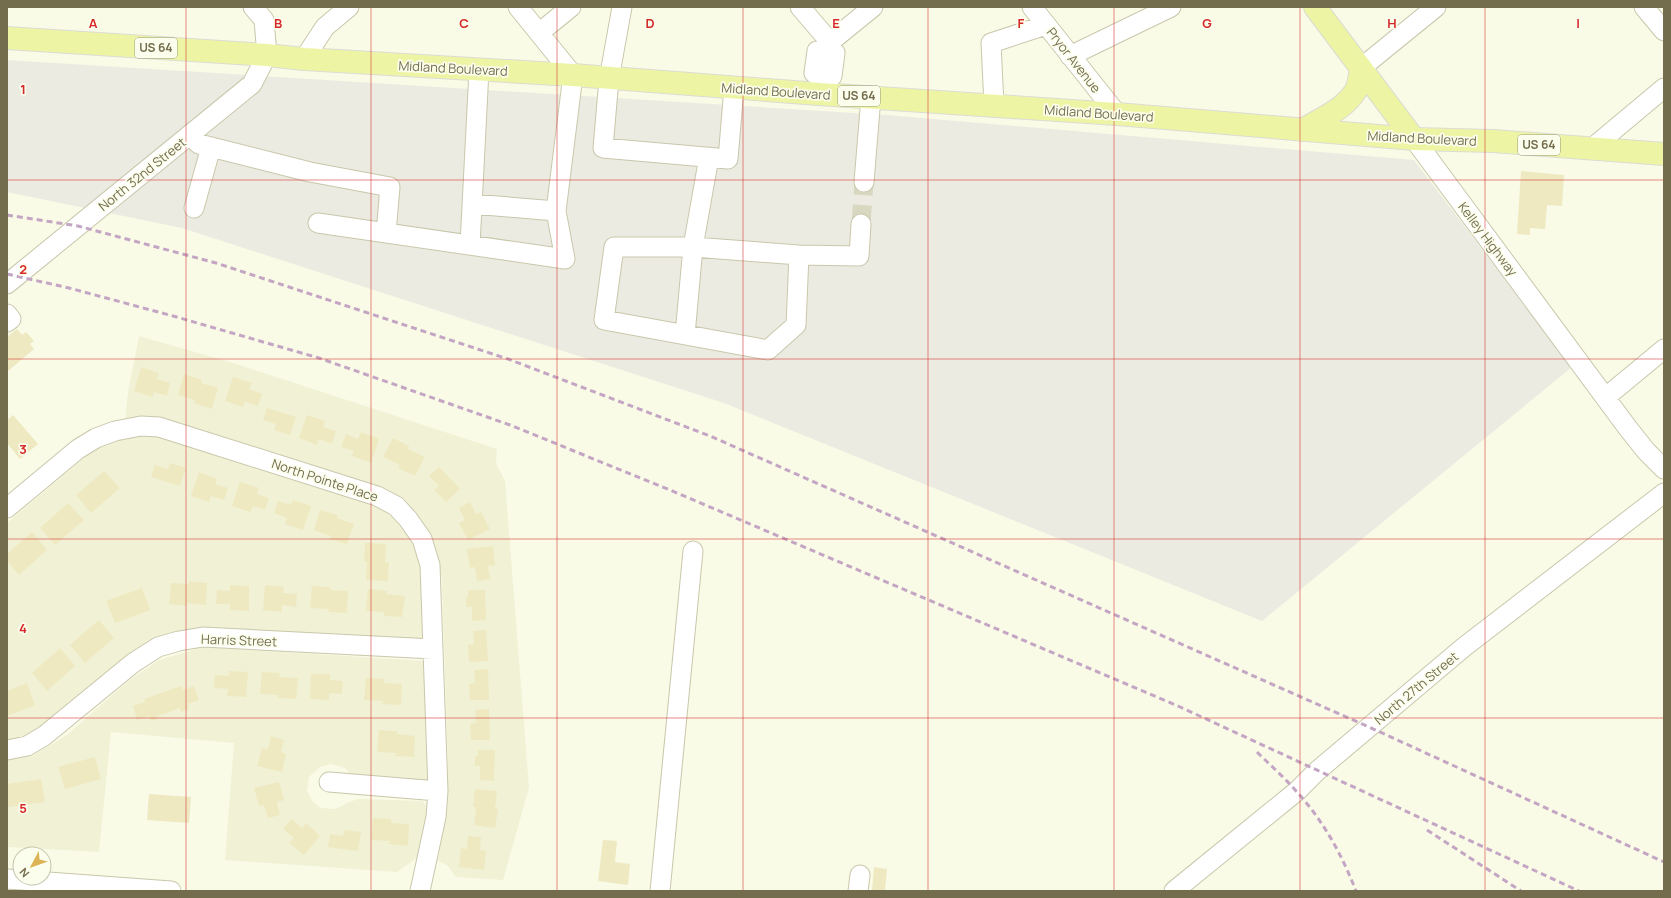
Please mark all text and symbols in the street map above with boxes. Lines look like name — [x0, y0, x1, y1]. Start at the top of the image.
text: A — [89, 14, 98, 32]
text: B — [274, 14, 282, 32]
text: C — [459, 14, 469, 32]
text: D — [645, 14, 655, 32]
text: E — [832, 14, 840, 32]
text: F — [1018, 14, 1025, 32]
text: G — [1202, 14, 1212, 32]
text: H — [1387, 14, 1397, 32]
text: I — [1576, 14, 1580, 32]
street label: Pryor Avenue — [1043, 24, 1106, 97]
road number: US 64 — [135, 38, 177, 58]
street label: Midland Boulevard — [398, 56, 508, 80]
street label: Midland Boulevard — [721, 78, 831, 104]
text: 1 — [20, 80, 26, 98]
road number: US 64 — [838, 86, 880, 106]
street label: Midland Boulevard — [1044, 100, 1154, 126]
street label: Midland Boulevard — [1367, 126, 1477, 150]
street label: North 32nd Street — [95, 133, 189, 215]
road number: US 64 — [1518, 135, 1560, 155]
street label: Kelley Highway — [1454, 198, 1522, 280]
text: 2 — [19, 260, 27, 278]
text: 3 — [19, 440, 27, 458]
street label: North Pointe Place — [269, 454, 381, 506]
text: 4 — [19, 619, 27, 637]
street label: Harris Street — [201, 630, 277, 650]
street label: North 27th Street — [1370, 648, 1462, 728]
text: 5 — [19, 799, 27, 817]
north arrow — [12, 846, 52, 886]
text: N — [16, 865, 32, 881]

